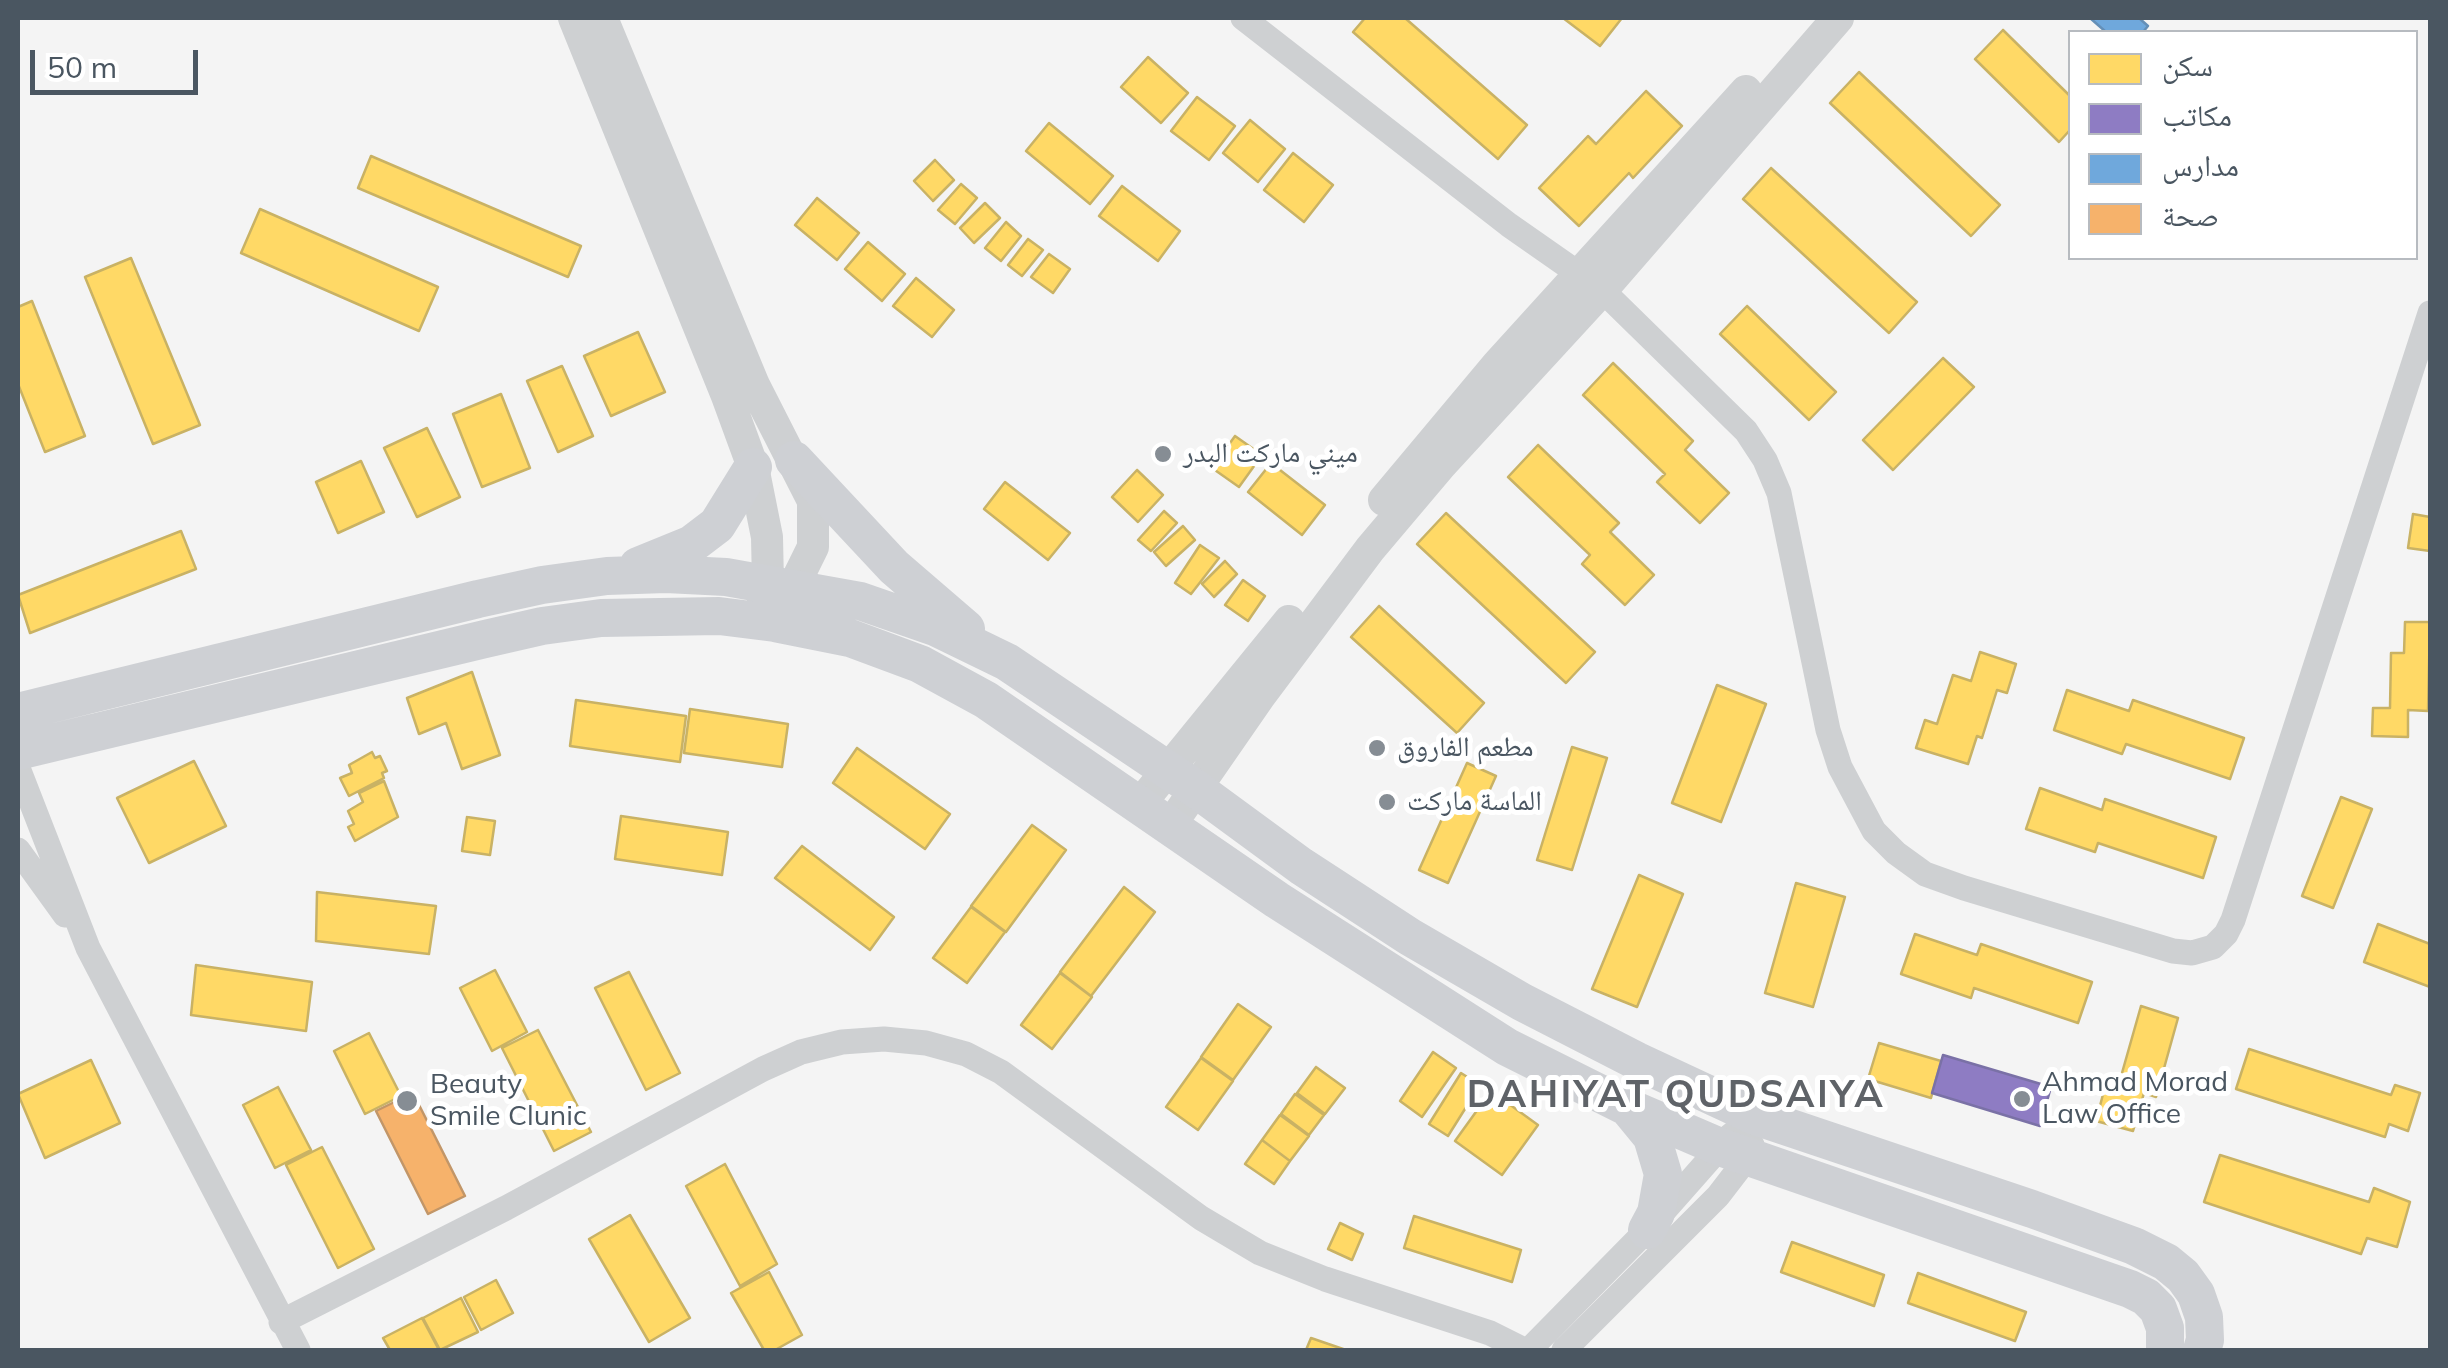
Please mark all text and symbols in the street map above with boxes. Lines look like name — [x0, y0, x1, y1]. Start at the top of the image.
scale bar — [35, 30, 202, 92]
legend — [2068, 30, 2418, 260]
text: سكن — [2162, 46, 2213, 84]
text: 50 m — [47, 48, 117, 86]
text: مكاتب — [2162, 96, 2232, 134]
text: مدارس — [2162, 146, 2239, 184]
text: صحة — [2162, 196, 2219, 234]
place label: ميني ماركت البدر — [1183, 437, 1358, 471]
marker: ميني ماركت البدر — [1152, 443, 1174, 465]
place label: مطعم الفاروق — [1397, 731, 1534, 765]
marker: مطعم الفاروق — [1366, 737, 1388, 759]
place label: الماسة ماركت — [1407, 785, 1542, 819]
marker: الماسة ماركت — [1376, 791, 1398, 813]
place label: Ahmad Morad Law Office — [2042, 1066, 2228, 1132]
place label: Beauty Smile Clunic — [430, 1068, 587, 1134]
district label: DAHIYAT QUDSAIYA — [1467, 1073, 1885, 1119]
marker: Beauty Smile Clunic — [394, 1088, 420, 1114]
marker: Ahmad Morad Law Office — [2011, 1088, 2033, 1110]

